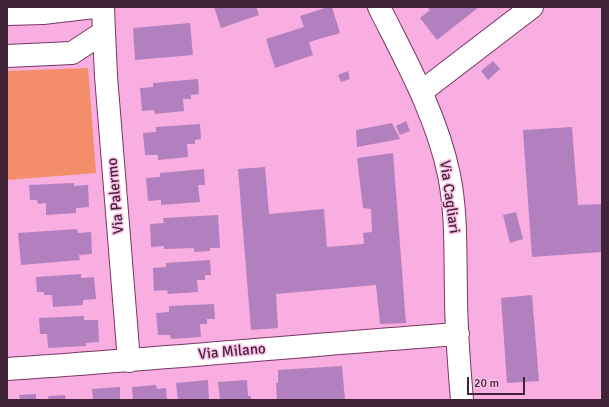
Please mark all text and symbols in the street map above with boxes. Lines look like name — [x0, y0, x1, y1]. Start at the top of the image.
street label: Via Palermo — [104, 157, 128, 235]
street label: Via Cagliari — [435, 159, 463, 235]
street label: Via Milano — [197, 340, 267, 364]
scale bar — [469, 369, 527, 395]
text: 20 m — [474, 376, 499, 391]

